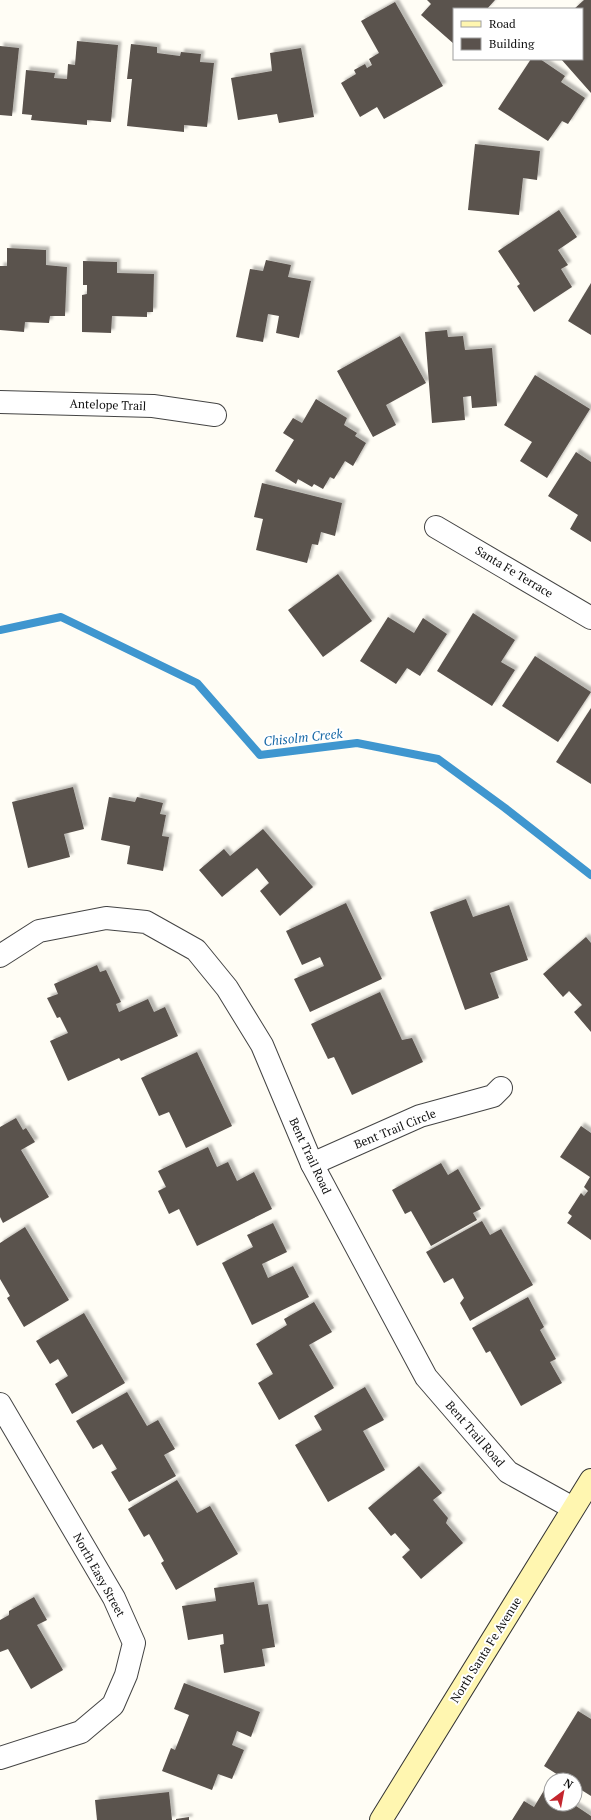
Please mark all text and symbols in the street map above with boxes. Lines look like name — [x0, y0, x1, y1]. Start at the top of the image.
legend — [453, 8, 583, 60]
text: Road — [489, 16, 516, 31]
text: Building — [489, 36, 535, 51]
street label: Antelope Trail — [69, 396, 147, 413]
street label: Santa Fe Terrace — [473, 542, 556, 601]
water label: Chisolm Creek — [263, 724, 344, 750]
street label: Bent Trail Circle — [352, 1105, 438, 1152]
street label: Bent Trail Road — [286, 1115, 335, 1197]
street label: Bent Trail Road — [443, 1398, 508, 1470]
street label: North Easy Street — [70, 1530, 129, 1620]
street label: North Santa Fe Avenue — [447, 1594, 524, 1705]
north arrow — [543, 1772, 583, 1812]
text: N — [561, 1775, 576, 1792]

